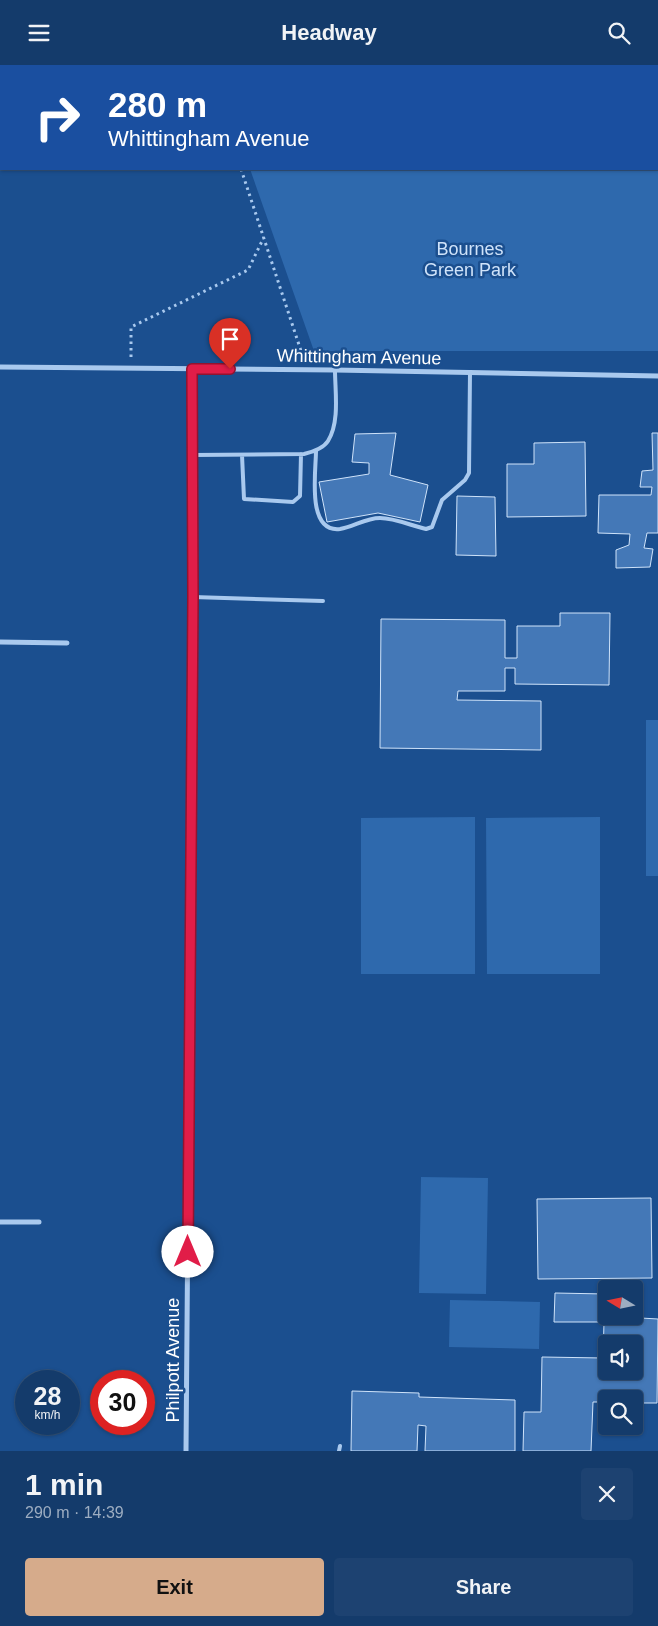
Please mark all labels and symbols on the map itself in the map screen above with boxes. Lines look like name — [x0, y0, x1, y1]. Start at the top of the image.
park label: Bournes Green Park — [424, 239, 517, 280]
pin — [209, 318, 251, 369]
street label: Whittingham Avenue — [276, 346, 442, 368]
position arrow — [161, 1225, 213, 1277]
north arrow — [598, 1280, 642, 1325]
street label: Philpott Avenue — [163, 1298, 183, 1422]
speed limit sign: 30 — [90, 1370, 155, 1435]

